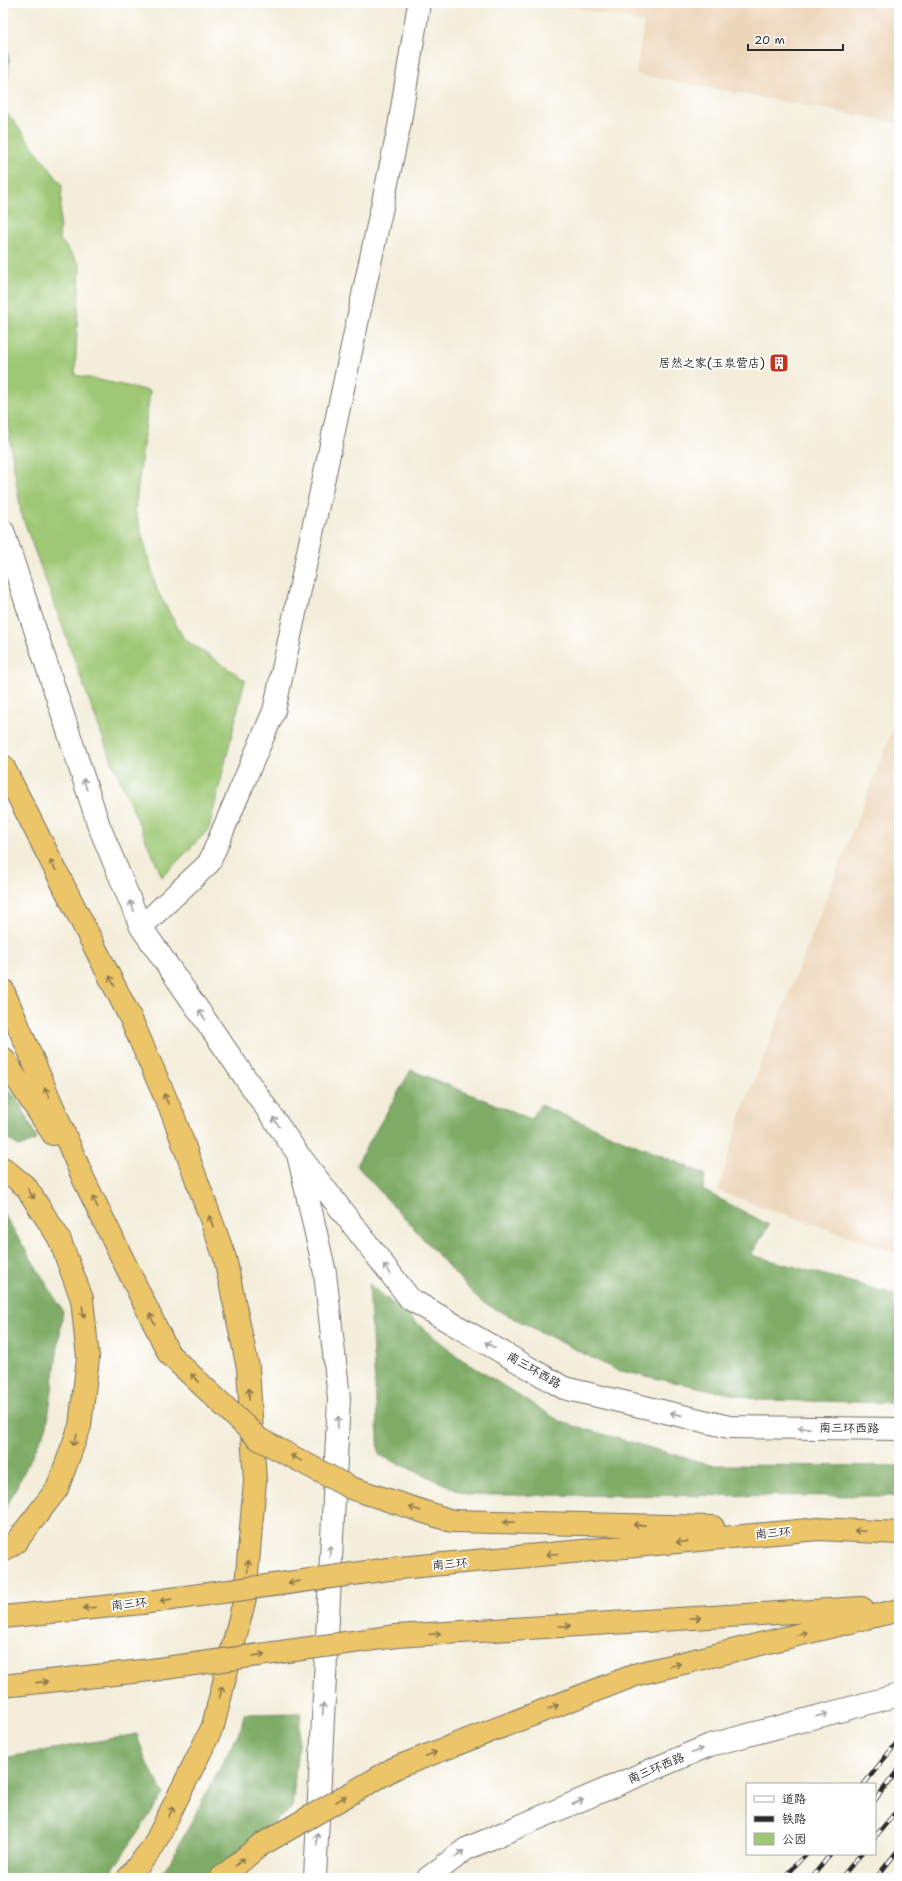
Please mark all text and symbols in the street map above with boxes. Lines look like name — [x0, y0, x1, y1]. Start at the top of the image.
scale bar — [748, 26, 843, 52]
text: 20 m — [754, 32, 785, 48]
building icon: 居然之家(玉泉营店) — [768, 352, 790, 374]
place label: 居然之家(玉泉营店) — [659, 355, 765, 371]
one-way arrow — [81, 778, 88, 791]
one-way arrow — [49, 859, 56, 871]
one-way arrow — [127, 900, 135, 912]
one-way arrow — [108, 975, 115, 987]
one-way arrow — [198, 1010, 206, 1021]
one-way arrow — [42, 1087, 50, 1099]
one-way arrow — [161, 1094, 169, 1106]
one-way arrow — [272, 1116, 280, 1127]
one-way arrow — [27, 1189, 35, 1200]
one-way arrow — [91, 1196, 98, 1208]
one-way arrow — [207, 1215, 215, 1227]
one-way arrow — [383, 1264, 391, 1275]
one-way arrow — [80, 1305, 87, 1318]
one-way arrow — [148, 1313, 155, 1325]
one-way arrow — [484, 1341, 496, 1349]
street label: 南三环西路 — [504, 1348, 564, 1392]
one-way arrow — [190, 1373, 200, 1383]
one-way arrow — [246, 1388, 253, 1401]
one-way arrow — [669, 1410, 682, 1418]
one-way arrow — [334, 1416, 341, 1429]
street label: 南三环西路 — [819, 1419, 879, 1437]
one-way arrow — [798, 1424, 811, 1432]
one-way arrow — [70, 1434, 78, 1446]
one-way arrow — [290, 1454, 302, 1462]
one-way arrow — [409, 1505, 422, 1512]
one-way arrow — [503, 1519, 516, 1526]
one-way arrow — [633, 1521, 646, 1529]
street label: 南三环 — [754, 1523, 792, 1543]
one-way arrow — [854, 1527, 867, 1535]
one-way arrow — [675, 1538, 688, 1545]
one-way arrow — [327, 1545, 334, 1558]
one-way arrow — [546, 1550, 559, 1558]
street label: 南三环 — [431, 1554, 469, 1574]
one-way arrow — [244, 1560, 251, 1573]
one-way arrow — [288, 1578, 301, 1586]
street label: 南三环 — [110, 1594, 148, 1614]
one-way arrow — [160, 1596, 173, 1604]
one-way arrow — [83, 1604, 96, 1612]
one-way arrow — [688, 1615, 701, 1622]
one-way arrow — [558, 1623, 571, 1630]
one-way arrow — [795, 1629, 808, 1637]
one-way arrow — [428, 1630, 441, 1638]
one-way arrow — [252, 1651, 265, 1659]
one-way arrow — [669, 1660, 682, 1668]
one-way arrow — [35, 1678, 48, 1686]
one-way arrow — [218, 1686, 225, 1699]
one-way arrow — [546, 1702, 558, 1710]
one-way arrow — [319, 1703, 326, 1716]
one-way arrow — [816, 1711, 829, 1718]
one-way arrow — [691, 1747, 703, 1754]
one-way arrow — [425, 1749, 437, 1757]
street label: 南三环西路 — [625, 1749, 687, 1787]
legend — [746, 1783, 876, 1855]
text: 道路 — [782, 1791, 806, 1807]
one-way arrow — [335, 1794, 347, 1802]
one-way arrow — [571, 1797, 583, 1805]
one-way arrow — [167, 1806, 175, 1818]
text: 铁路 — [782, 1811, 806, 1827]
text: 公园 — [782, 1831, 806, 1847]
one-way arrow — [313, 1833, 320, 1846]
one-way arrow — [454, 1850, 465, 1859]
one-way arrow — [235, 1857, 246, 1866]

